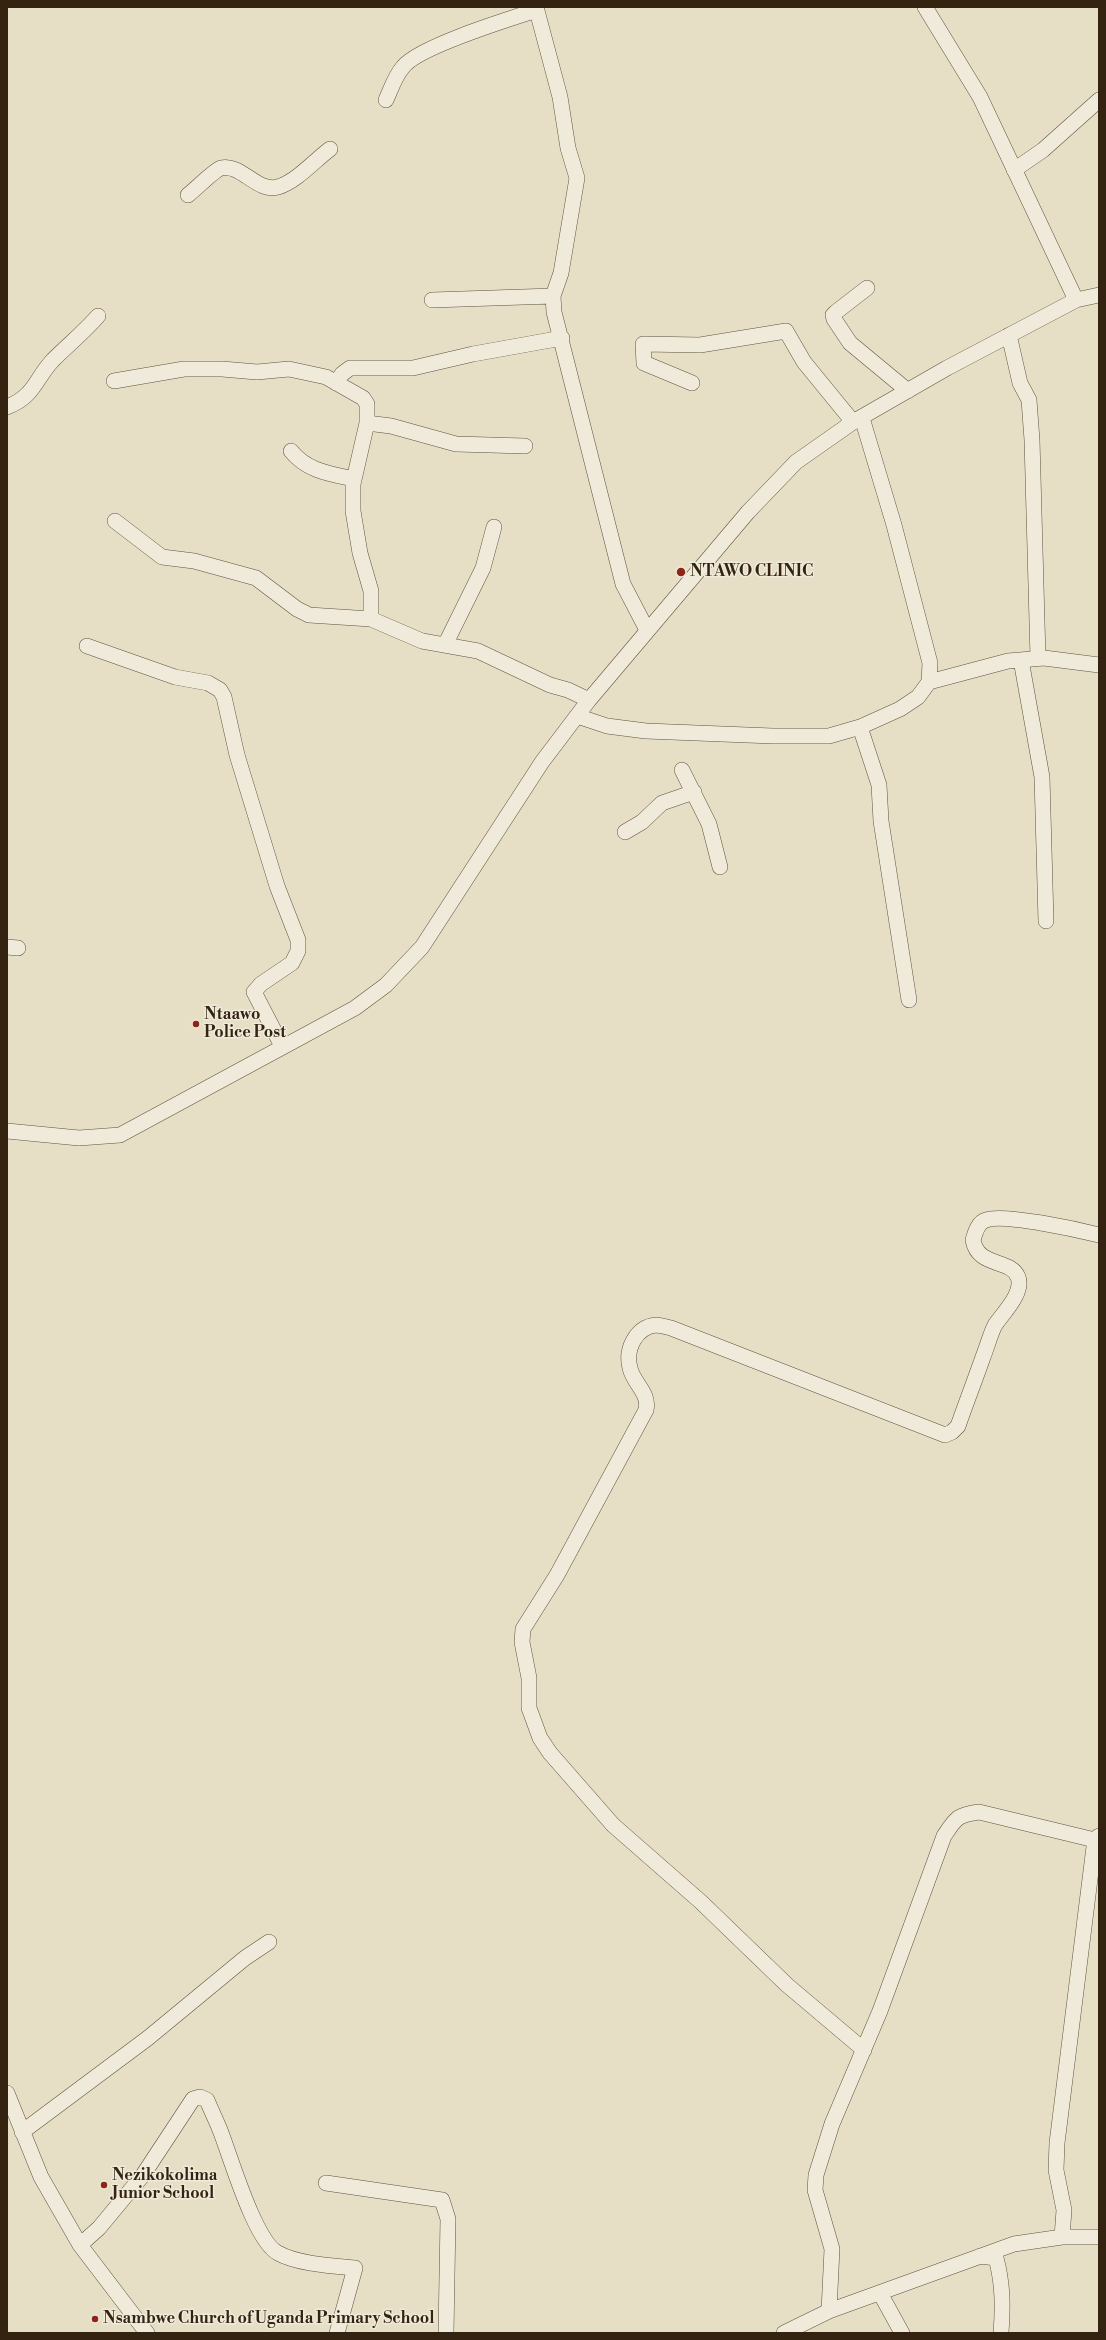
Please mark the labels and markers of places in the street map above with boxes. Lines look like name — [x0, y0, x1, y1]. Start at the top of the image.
place label: NTAWO CLINIC — [690, 562, 813, 582]
marker: NTAWO CLINIC — [675, 566, 687, 578]
place label: Ntaawo Police Post — [204, 1005, 286, 1043]
marker: Ntaawo Police Post — [191, 1019, 201, 1029]
place label: Nezikokolima Junior School — [112, 2166, 217, 2204]
marker: Nezikokolima Junior School — [99, 2180, 109, 2190]
place label: Nsambwe Church of Uganda Primary School — [103, 2309, 435, 2329]
marker: Nsambwe Church of Uganda Primary School — [90, 2314, 100, 2324]

